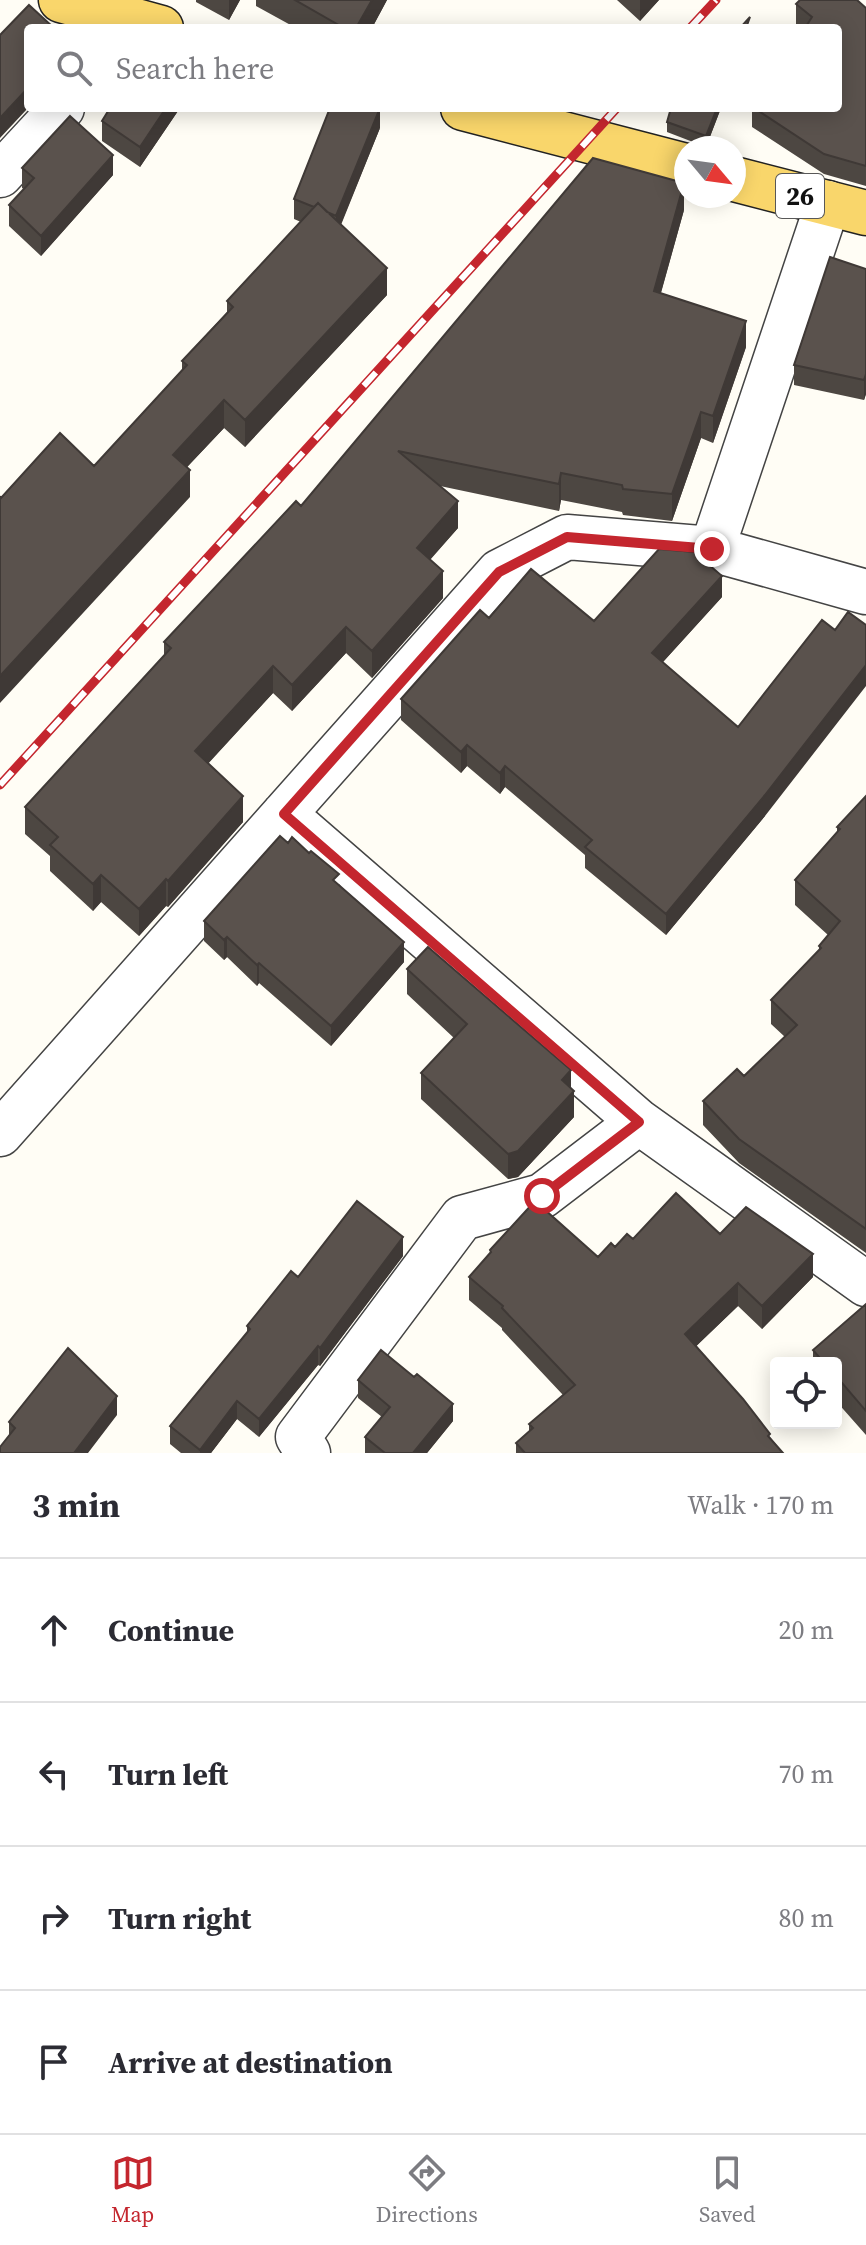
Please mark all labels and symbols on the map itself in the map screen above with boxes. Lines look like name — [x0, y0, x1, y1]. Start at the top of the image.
north arrow — [674, 136, 746, 208]
road number: 26 — [776, 174, 824, 218]
route end — [694, 531, 730, 567]
route start — [524, 1178, 560, 1214]

